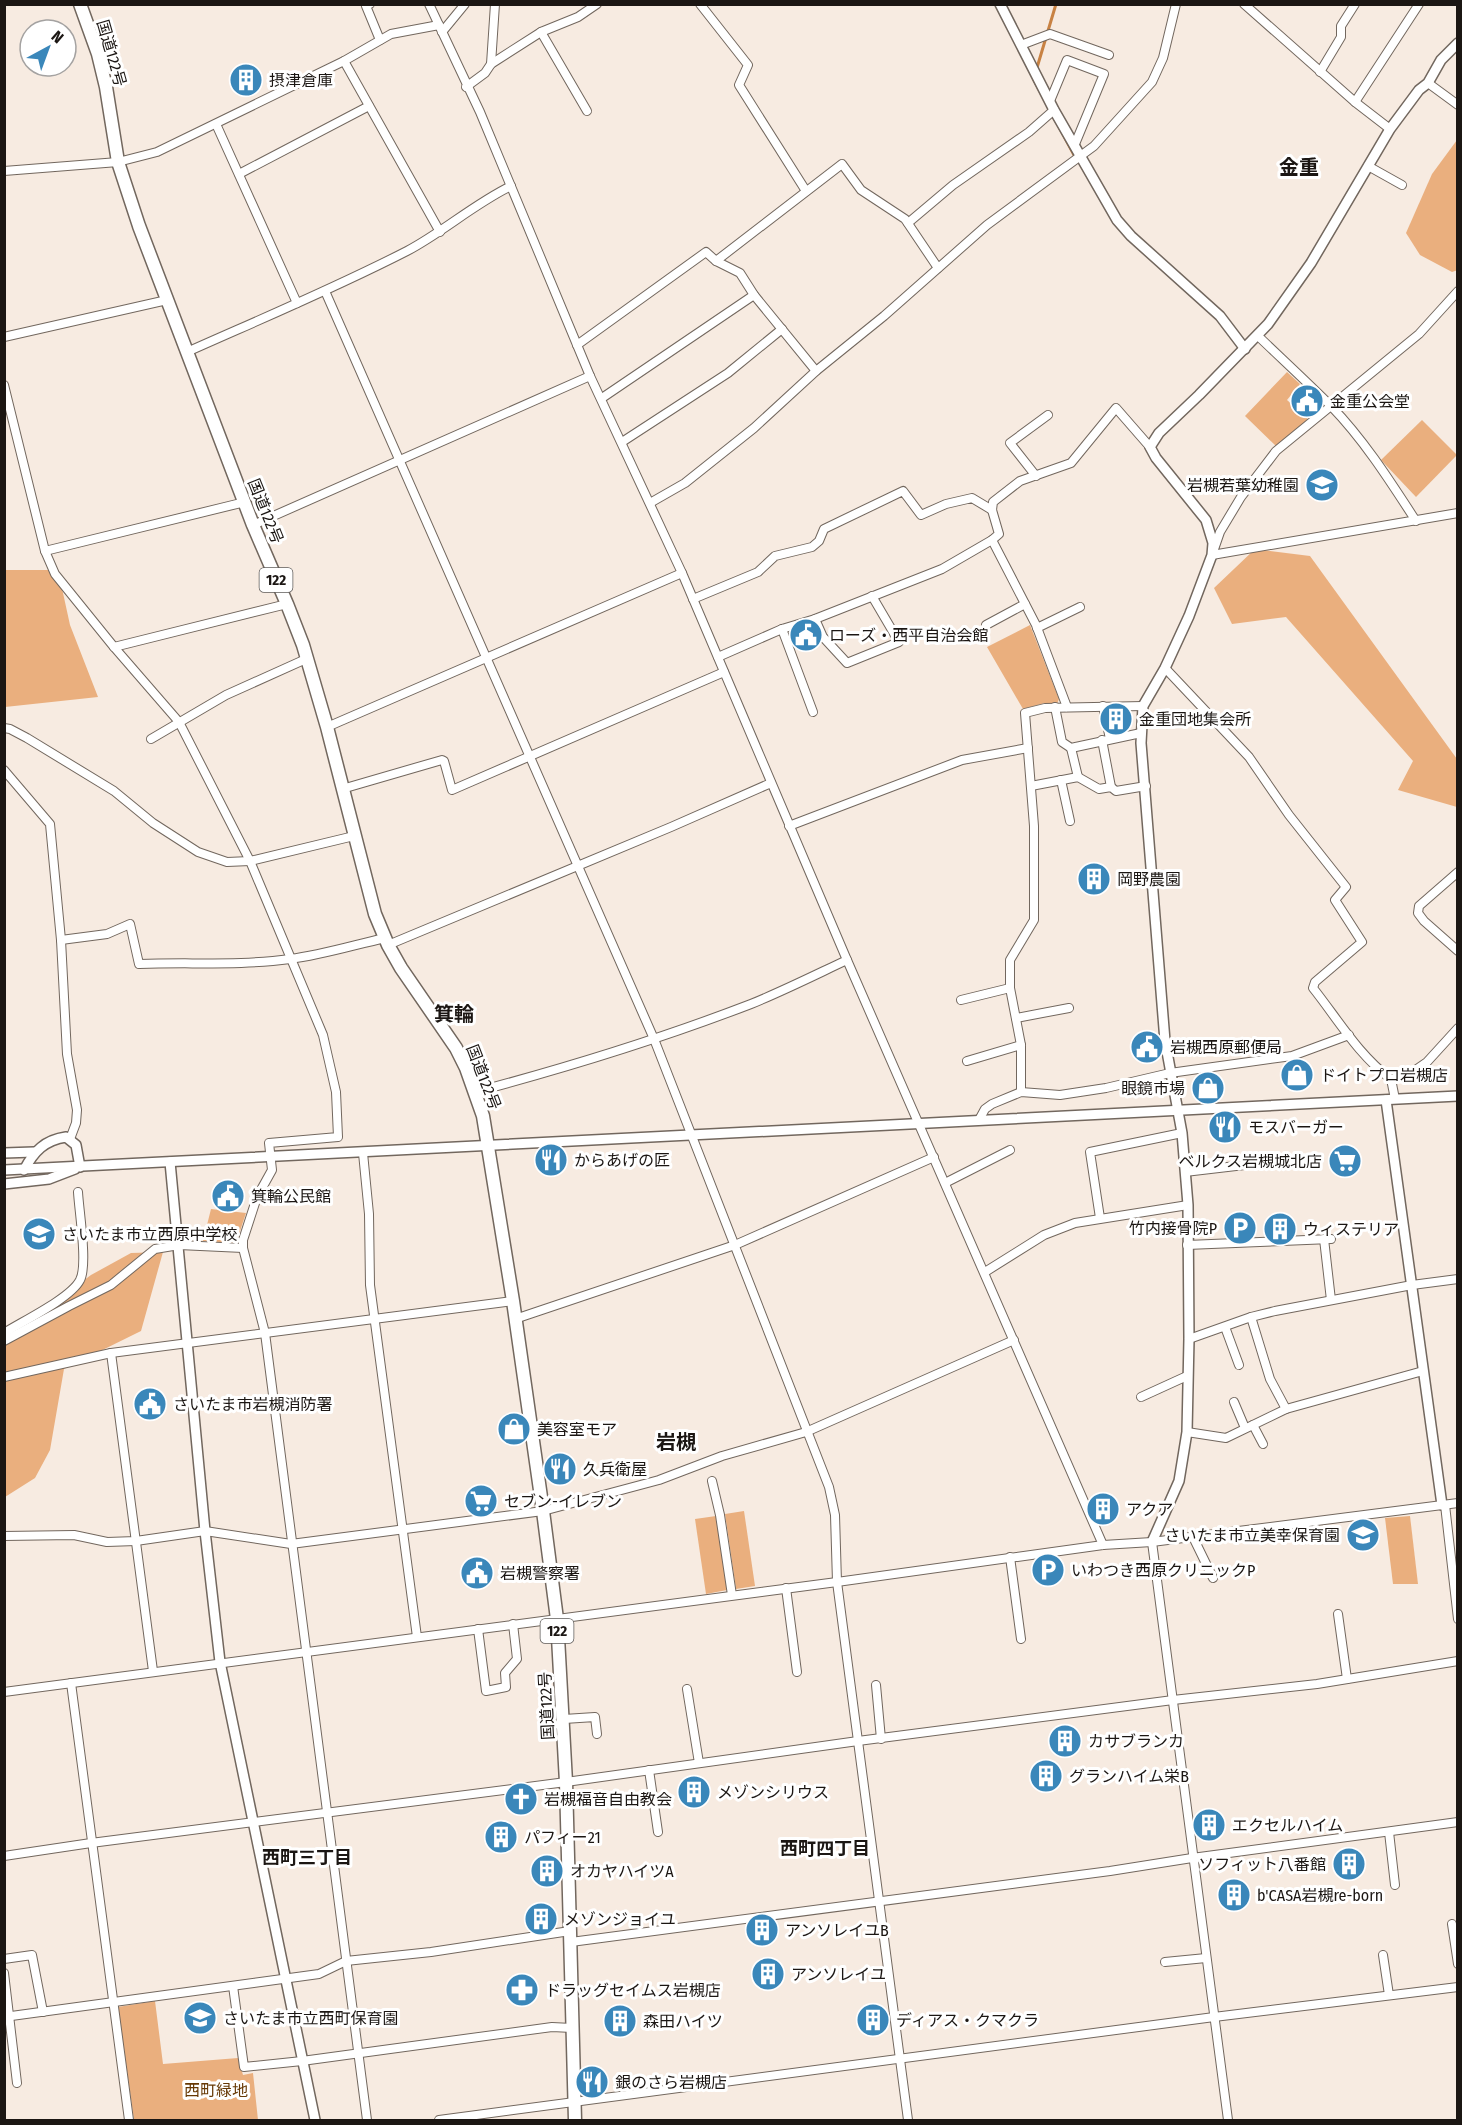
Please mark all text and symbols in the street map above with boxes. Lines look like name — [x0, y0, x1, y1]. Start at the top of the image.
north arrow — [18, 18, 78, 78]
street label: 国道122号 — [93, 18, 130, 89]
text: N — [48, 27, 67, 47]
building icon: 摂津倉庫 — [228, 62, 264, 98]
place label: 摂津倉庫 — [269, 71, 333, 90]
district label: 金重 — [1279, 155, 1319, 179]
public building icon: 金重公会堂 — [1289, 383, 1325, 419]
place label: 金重公会堂 — [1330, 392, 1410, 411]
school or university icon: 岩槻若葉幼稚園 — [1304, 467, 1340, 503]
street label: 国道122号 — [244, 476, 287, 546]
place label: 岩槻若葉幼稚園 — [1187, 476, 1299, 495]
road number: 122 — [260, 568, 292, 592]
public building icon: ローズ・西平自治会館 — [788, 617, 824, 653]
place label: ローズ・西平自治会館 — [829, 626, 988, 645]
building icon: 金重団地集会所 — [1098, 701, 1134, 737]
place label: 金重団地集会所 — [1139, 710, 1251, 729]
building icon: 岡野農園 — [1076, 861, 1112, 897]
place label: 岡野農園 — [1117, 870, 1181, 889]
district label: 箕輪 — [434, 1002, 474, 1026]
public building icon: 岩槻西原郵便局 — [1129, 1029, 1165, 1065]
place label: 岩槻西原郵便局 — [1170, 1038, 1282, 1057]
street label: 国道122号 — [462, 1042, 505, 1112]
shop icon: ドイトプロ岩槻店 — [1279, 1057, 1315, 1093]
place label: ドイトプロ岩槻店 — [1320, 1066, 1448, 1085]
shop icon: 眼鏡市場 — [1190, 1070, 1226, 1106]
place label: 眼鏡市場 — [1121, 1079, 1185, 1098]
restaurant icon: モスバーガー — [1207, 1109, 1243, 1145]
place label: モスバーガー — [1248, 1118, 1344, 1137]
restaurant icon: からあげの匠 — [533, 1142, 569, 1178]
supermarket icon: ベルクス岩槻城北店 — [1327, 1143, 1363, 1179]
place label: からあげの匠 — [574, 1151, 670, 1170]
place label: ベルクス岩槻城北店 — [1178, 1152, 1322, 1171]
public building icon: 箕輪公民館 — [210, 1178, 246, 1214]
place label: 箕輪公民館 — [251, 1187, 331, 1206]
parking icon: 竹内接骨院P — [1222, 1210, 1258, 1246]
building icon: ウィステリア — [1262, 1211, 1298, 1247]
school or university icon: さいたま市立西原中学校 — [21, 1216, 57, 1252]
place label: 竹内接骨院P — [1129, 1219, 1217, 1238]
place label: ウィステリア — [1303, 1220, 1399, 1239]
place label: さいたま市立西原中学校 — [62, 1225, 238, 1244]
public building icon: さいたま市岩槻消防署 — [132, 1386, 168, 1422]
place label: さいたま市岩槻消防署 — [173, 1395, 333, 1414]
shop icon: 美容室モア — [496, 1411, 532, 1447]
place label: 美容室モア — [537, 1420, 617, 1439]
district label: 岩槻 — [656, 1430, 696, 1454]
restaurant icon: 久兵衛屋 — [542, 1451, 578, 1487]
place label: 久兵衛屋 — [583, 1460, 647, 1479]
supermarket icon: セブン-イレブン — [463, 1483, 499, 1519]
building icon: アクア — [1085, 1491, 1121, 1527]
place label: セブン-イレブン — [504, 1492, 622, 1511]
place label: アクア — [1126, 1500, 1173, 1519]
school or university icon: さいたま市立美幸保育園 — [1345, 1517, 1381, 1553]
place label: さいたま市立美幸保育園 — [1164, 1526, 1340, 1545]
parking icon: いわつき西原クリニックP — [1030, 1552, 1066, 1588]
public building icon: 岩槻警察署 — [459, 1555, 495, 1591]
place label: いわつき西原クリニックP — [1071, 1561, 1255, 1580]
place label: 岩槻警察署 — [500, 1564, 580, 1583]
road number: 122 — [540, 1619, 574, 1643]
street label: 国道122号 — [535, 1671, 558, 1741]
building icon: カサブランカ — [1047, 1723, 1083, 1759]
place label: カサブランカ — [1088, 1732, 1184, 1751]
building icon: グランハイム栄B — [1028, 1758, 1064, 1794]
place label: グランハイム栄B — [1069, 1767, 1189, 1786]
building icon: メゾンシリウス — [676, 1774, 712, 1810]
church icon: 岩槻福音自由教会 — [503, 1781, 539, 1817]
place label: メゾンシリウス — [717, 1783, 829, 1802]
place label: 岩槻福音自由教会 — [544, 1790, 672, 1809]
building icon: エクセルハイム — [1191, 1807, 1227, 1843]
place label: エクセルハイム — [1232, 1816, 1343, 1835]
building icon: パフィー21 — [483, 1819, 519, 1855]
place label: パフィー21 — [524, 1828, 601, 1847]
district label: 西町四丁目 — [780, 1838, 870, 1860]
building icon: ソフィット八番館 — [1331, 1846, 1367, 1882]
district label: 西町三丁目 — [262, 1847, 352, 1869]
building icon: オカヤハイツA — [529, 1853, 565, 1889]
place label: ソフィット八番館 — [1198, 1855, 1326, 1874]
place label: オカヤハイツA — [570, 1862, 674, 1881]
building icon: b'CASA岩槻re-born — [1216, 1877, 1252, 1913]
place label: b'CASA岩槻re-born — [1257, 1886, 1383, 1905]
building icon: メゾンジョイユ — [523, 1901, 559, 1937]
place label: メゾンジョイユ — [564, 1910, 676, 1929]
building icon: アンソレイユB — [744, 1912, 780, 1948]
place label: アンソレイユB — [785, 1921, 889, 1940]
building icon: アンソレイユ — [750, 1956, 786, 1992]
place label: アンソレイユ — [791, 1965, 886, 1984]
pharmacy icon: ドラッグセイムス岩槻店 — [504, 1972, 540, 2008]
place label: ドラッグセイムス岩槻店 — [545, 1981, 721, 2000]
school or university icon: さいたま市立西町保育園 — [182, 2000, 218, 2036]
building icon: ディアス・クマクラ — [855, 2002, 891, 2038]
building icon: 森田ハイツ — [602, 2003, 638, 2039]
place label: さいたま市立西町保育園 — [223, 2009, 399, 2028]
place label: ディアス・クマクラ — [896, 2011, 1039, 2030]
place label: 森田ハイツ — [643, 2012, 723, 2031]
restaurant icon: 銀のさら岩槻店 — [574, 2064, 610, 2100]
place label: 銀のさら岩槻店 — [615, 2073, 727, 2092]
park label: 西町緑地 — [184, 2081, 248, 2100]

